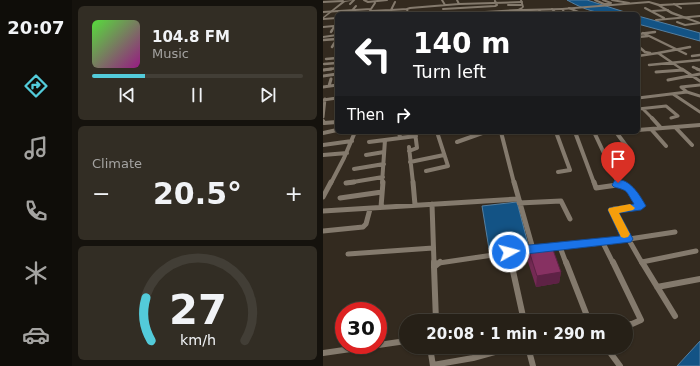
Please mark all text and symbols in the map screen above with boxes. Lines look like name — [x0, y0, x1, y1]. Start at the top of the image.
text: 20:07 — [7, 17, 65, 38]
text: 140 m — [413, 27, 510, 60]
text: 104.8 FM — [152, 28, 230, 46]
icon: left — [347, 28, 399, 80]
text: Music — [152, 46, 189, 61]
text: Turn left — [413, 61, 486, 82]
icon: directions — [22, 72, 50, 100]
icon: previous — [116, 84, 138, 106]
icon: pause — [186, 84, 208, 106]
icon: next — [257, 84, 279, 106]
icon: right — [392, 104, 414, 126]
text: Then — [347, 106, 384, 124]
icon: music — [22, 134, 50, 162]
pin — [601, 142, 635, 183]
icon: arrive — [607, 148, 629, 170]
text: Climate — [92, 156, 142, 171]
text: 20.5° — [153, 176, 242, 211]
text: − — [92, 181, 110, 206]
text: + — [285, 181, 303, 206]
icon: phone — [22, 197, 50, 225]
position arrow — [488, 231, 530, 273]
icon: climate — [22, 259, 50, 287]
text: 27 — [169, 285, 226, 334]
speed limit sign: 30 — [335, 302, 387, 354]
icon: car — [22, 321, 50, 349]
text: 20:08 · 1 min · 290 m — [426, 325, 606, 343]
text: km/h — [179, 332, 216, 348]

